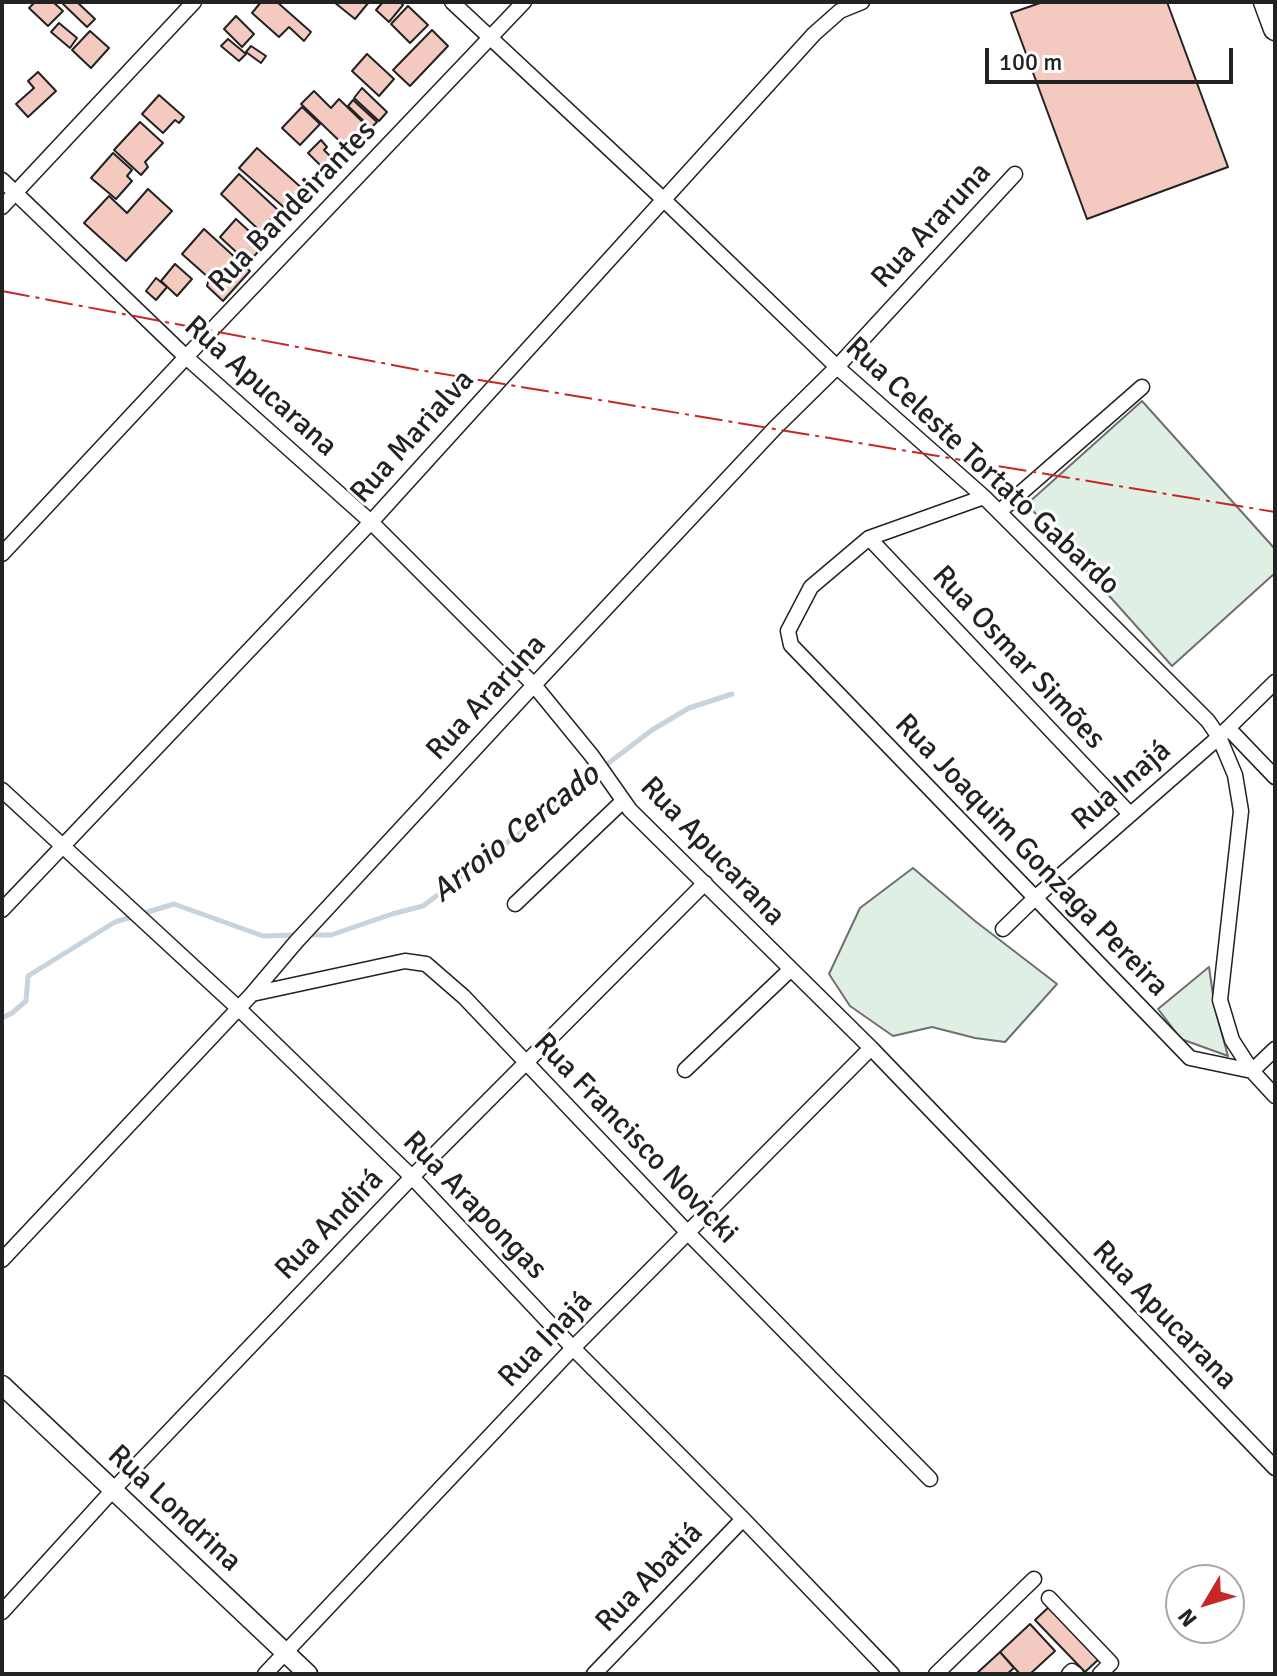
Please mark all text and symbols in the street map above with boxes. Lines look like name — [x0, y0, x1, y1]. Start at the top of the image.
scale bar — [989, 32, 1237, 82]
text: 100 m — [999, 47, 1062, 77]
street label: Rua Bandeirantes — [202, 114, 384, 300]
street label: Rua Araruna — [865, 156, 999, 296]
street label: Rua Apucarana — [176, 309, 344, 465]
street label: Rua Celeste Tortato Gabardo — [837, 330, 1127, 604]
street label: Rua Marialva — [344, 363, 482, 511]
street label: Rua Osmar Simões — [924, 559, 1112, 757]
street label: Rua Araruna — [420, 628, 554, 768]
street label: Rua Joaquim Gonzaga Pereira — [886, 707, 1176, 1005]
street label: Rua Inajá — [1065, 733, 1179, 839]
water label: Arroio Cercado — [424, 757, 608, 911]
street label: Rua Apucarana — [632, 770, 792, 934]
street label: Rua Francisco Novicki — [525, 1026, 745, 1252]
street label: Rua Arapongas — [394, 1124, 554, 1288]
street label: Rua Andirá — [268, 1162, 392, 1288]
street label: Rua Apucarana — [1084, 1234, 1244, 1398]
street label: Rua Inajá — [492, 1284, 600, 1396]
street label: Rua Londrina — [100, 1438, 248, 1580]
street label: Rua Abatiá — [589, 1516, 711, 1640]
north arrow — [1165, 1564, 1245, 1644]
text: N — [1172, 1604, 1203, 1632]

